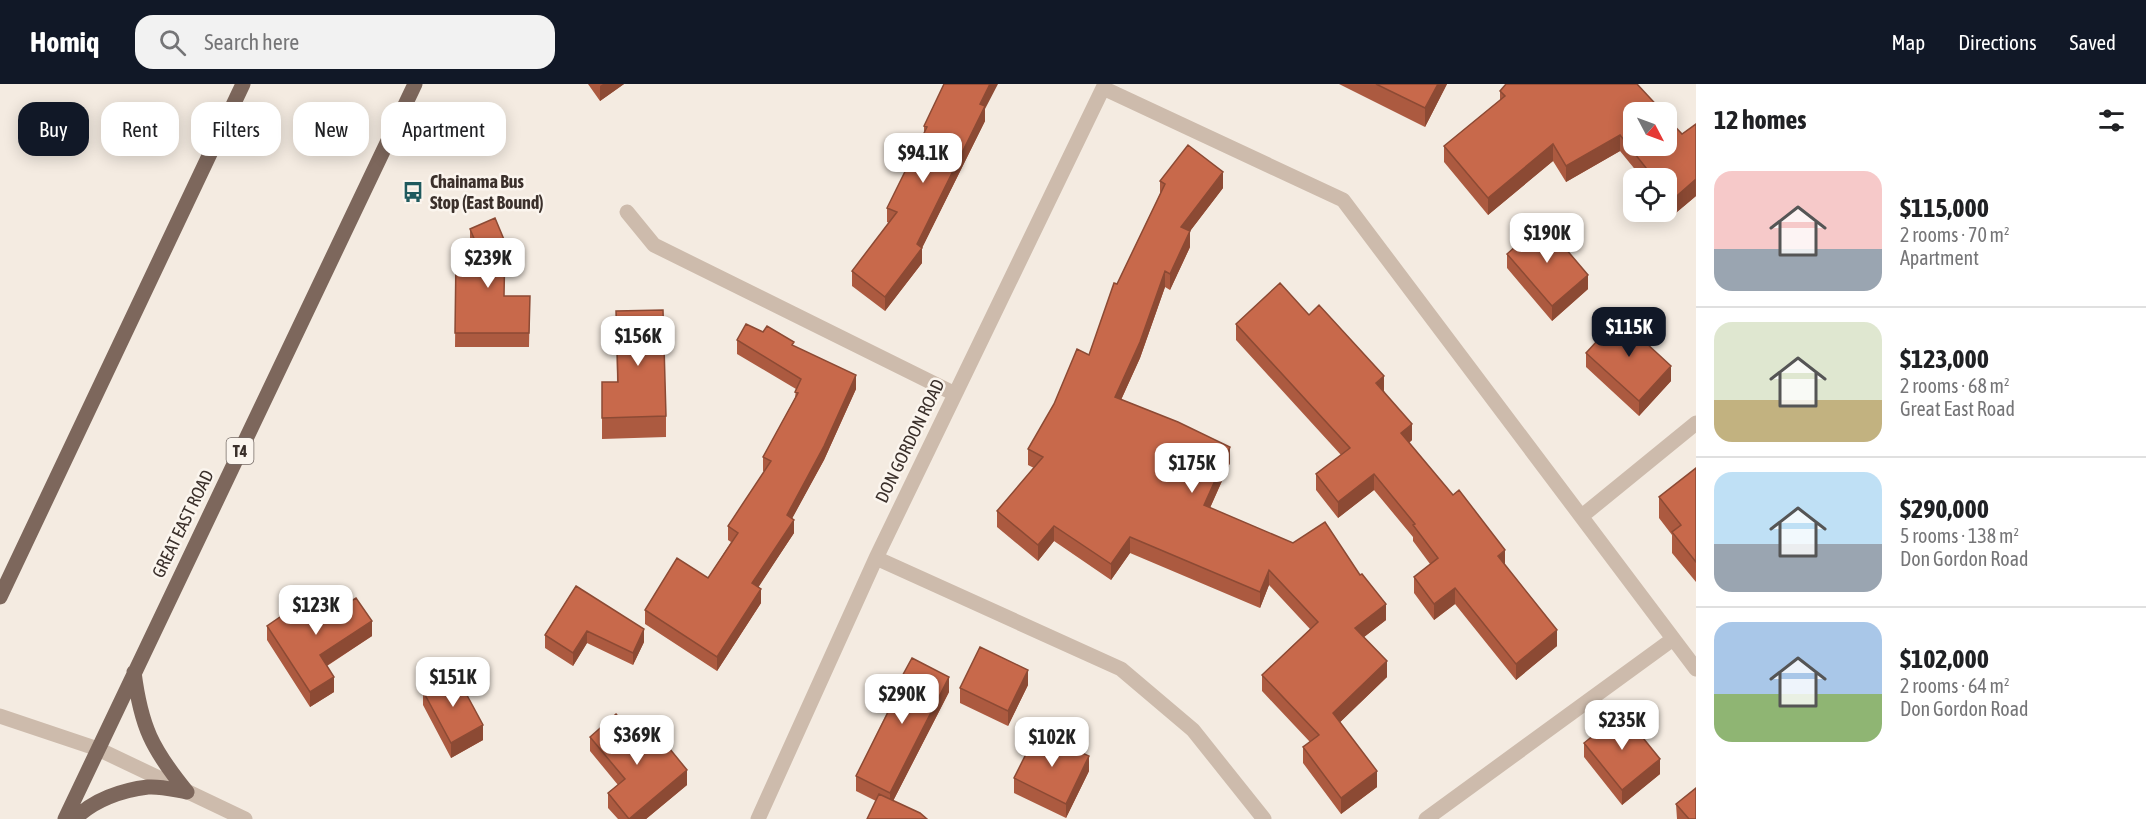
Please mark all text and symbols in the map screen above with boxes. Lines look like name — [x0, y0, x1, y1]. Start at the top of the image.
search box — [135, 15, 555, 69]
text: Homiq — [30, 26, 99, 58]
icon: search — [156, 26, 189, 59]
text: Search here — [204, 29, 299, 55]
text: Map — [1891, 30, 1925, 54]
text: Directions — [1958, 30, 2037, 54]
text: Saved — [2070, 30, 2116, 54]
chip: Buy — [18, 102, 89, 156]
chip: Rent — [101, 102, 179, 156]
chip: Filters — [191, 102, 281, 156]
chip: New — [293, 102, 369, 156]
chip: Apartment — [381, 102, 506, 156]
north arrow — [1623, 102, 1677, 156]
map controls — [1623, 102, 1677, 222]
icon: filters — [2095, 104, 2128, 137]
text: 12 homes — [1714, 105, 1807, 135]
pin: $94.1K — [874, 133, 972, 184]
text: $94.1K — [898, 141, 948, 164]
button: locate — [1623, 168, 1677, 222]
place label: Chainama Bus Stop (East Bound) — [430, 171, 544, 213]
bus stop icon: Chainama Bus Stop (East Bound) — [401, 180, 425, 204]
text: $115,000 — [1900, 193, 1989, 223]
icon: home — [1762, 195, 1834, 267]
pin: $190K — [1505, 213, 1589, 264]
text: $190K — [1524, 221, 1570, 244]
text: 2 rooms · 70 m² — [1900, 223, 2010, 246]
pin: $239K — [446, 238, 530, 289]
text: $239K — [465, 246, 511, 269]
text: Apartment — [1900, 246, 1979, 269]
pin: $115K — [1587, 307, 1671, 358]
text: $115K — [1606, 315, 1652, 338]
pin: $156K — [596, 316, 680, 367]
text: $156K — [615, 324, 661, 347]
text: $123,000 — [1900, 344, 1989, 374]
icon: home — [1762, 346, 1834, 418]
text: 2 rooms · 68 m² — [1900, 374, 2010, 397]
street label: DON GORDON ROAD — [871, 376, 948, 506]
text: Great East Road — [1900, 397, 2015, 420]
road number: T4 — [226, 438, 254, 464]
pin: $175K — [1150, 443, 1234, 494]
text: $175K — [1169, 451, 1215, 474]
street label: GREAT EAST ROAD — [147, 466, 218, 581]
text: $290,000 — [1900, 494, 1989, 524]
icon: home — [1762, 496, 1834, 568]
text: 5 rooms · 138 m² — [1900, 524, 2019, 547]
text: Don Gordon Road — [1900, 547, 2028, 570]
pin: $123K — [274, 585, 358, 636]
text: $123K — [293, 593, 339, 616]
text: $102,000 — [1900, 644, 1989, 674]
icon: home — [1762, 646, 1834, 718]
pin: $151K — [411, 657, 495, 708]
text: $151K — [430, 665, 476, 688]
pin: $290K — [860, 674, 944, 725]
text: 2 rooms · 64 m² — [1900, 674, 2010, 697]
text: $290K — [879, 682, 925, 705]
text: Don Gordon Road — [1900, 697, 2028, 720]
pin: $235K — [1580, 700, 1664, 751]
text: $235K — [1599, 708, 1645, 731]
pin: $369K — [595, 715, 679, 766]
pin: $102K — [1010, 717, 1094, 768]
text: $369K — [614, 723, 660, 746]
text: $102K — [1029, 725, 1075, 748]

